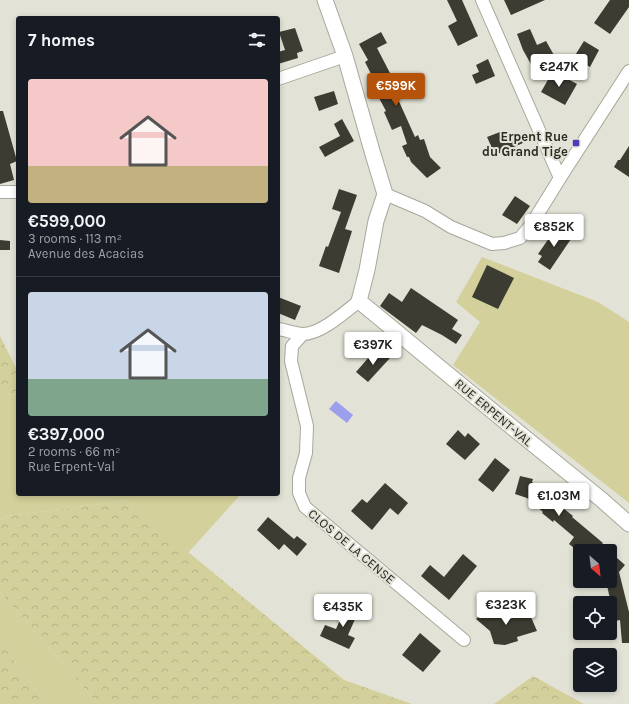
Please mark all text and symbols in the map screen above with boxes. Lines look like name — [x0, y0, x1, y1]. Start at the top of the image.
icon: filters — [246, 29, 268, 51]
text: 7 homes — [28, 30, 95, 50]
pin: €247K — [531, 54, 587, 88]
text: €247K — [540, 59, 578, 74]
pin: €599K — [368, 73, 424, 107]
text: €599K — [376, 78, 416, 93]
icon: home — [112, 105, 184, 177]
place label: Erpent Rue du Grand Tige — [482, 129, 568, 159]
marker: Erpent Rue du Grand Tige — [571, 138, 581, 148]
text: €599,000 — [28, 211, 106, 231]
pin: €852K — [526, 214, 582, 248]
text: €852K — [534, 219, 574, 234]
text: 3 rooms · 113 m² — [28, 231, 122, 246]
text: Avenue des Acacias — [28, 246, 144, 261]
icon: home — [112, 318, 184, 390]
pin: €397K — [345, 332, 401, 366]
text: €397K — [353, 337, 393, 352]
street label: RUE ERPENT-VAL — [452, 375, 536, 449]
text: €397,000 — [28, 424, 105, 444]
text: 2 rooms · 66 m² — [28, 444, 120, 459]
text: Rue Erpent-Val — [28, 459, 115, 474]
pin: €1.03M — [526, 483, 592, 517]
text: €1.03M — [537, 488, 581, 503]
street label: CLOS DE LA CENSE — [305, 506, 398, 587]
north arrow — [573, 544, 617, 588]
map controls — [573, 544, 617, 692]
pin: €323K — [478, 592, 534, 626]
pin: €435K — [315, 594, 371, 628]
button: locate — [573, 596, 617, 640]
text: €323K — [486, 597, 526, 612]
text: €435K — [323, 599, 363, 614]
button: layers — [573, 648, 617, 692]

